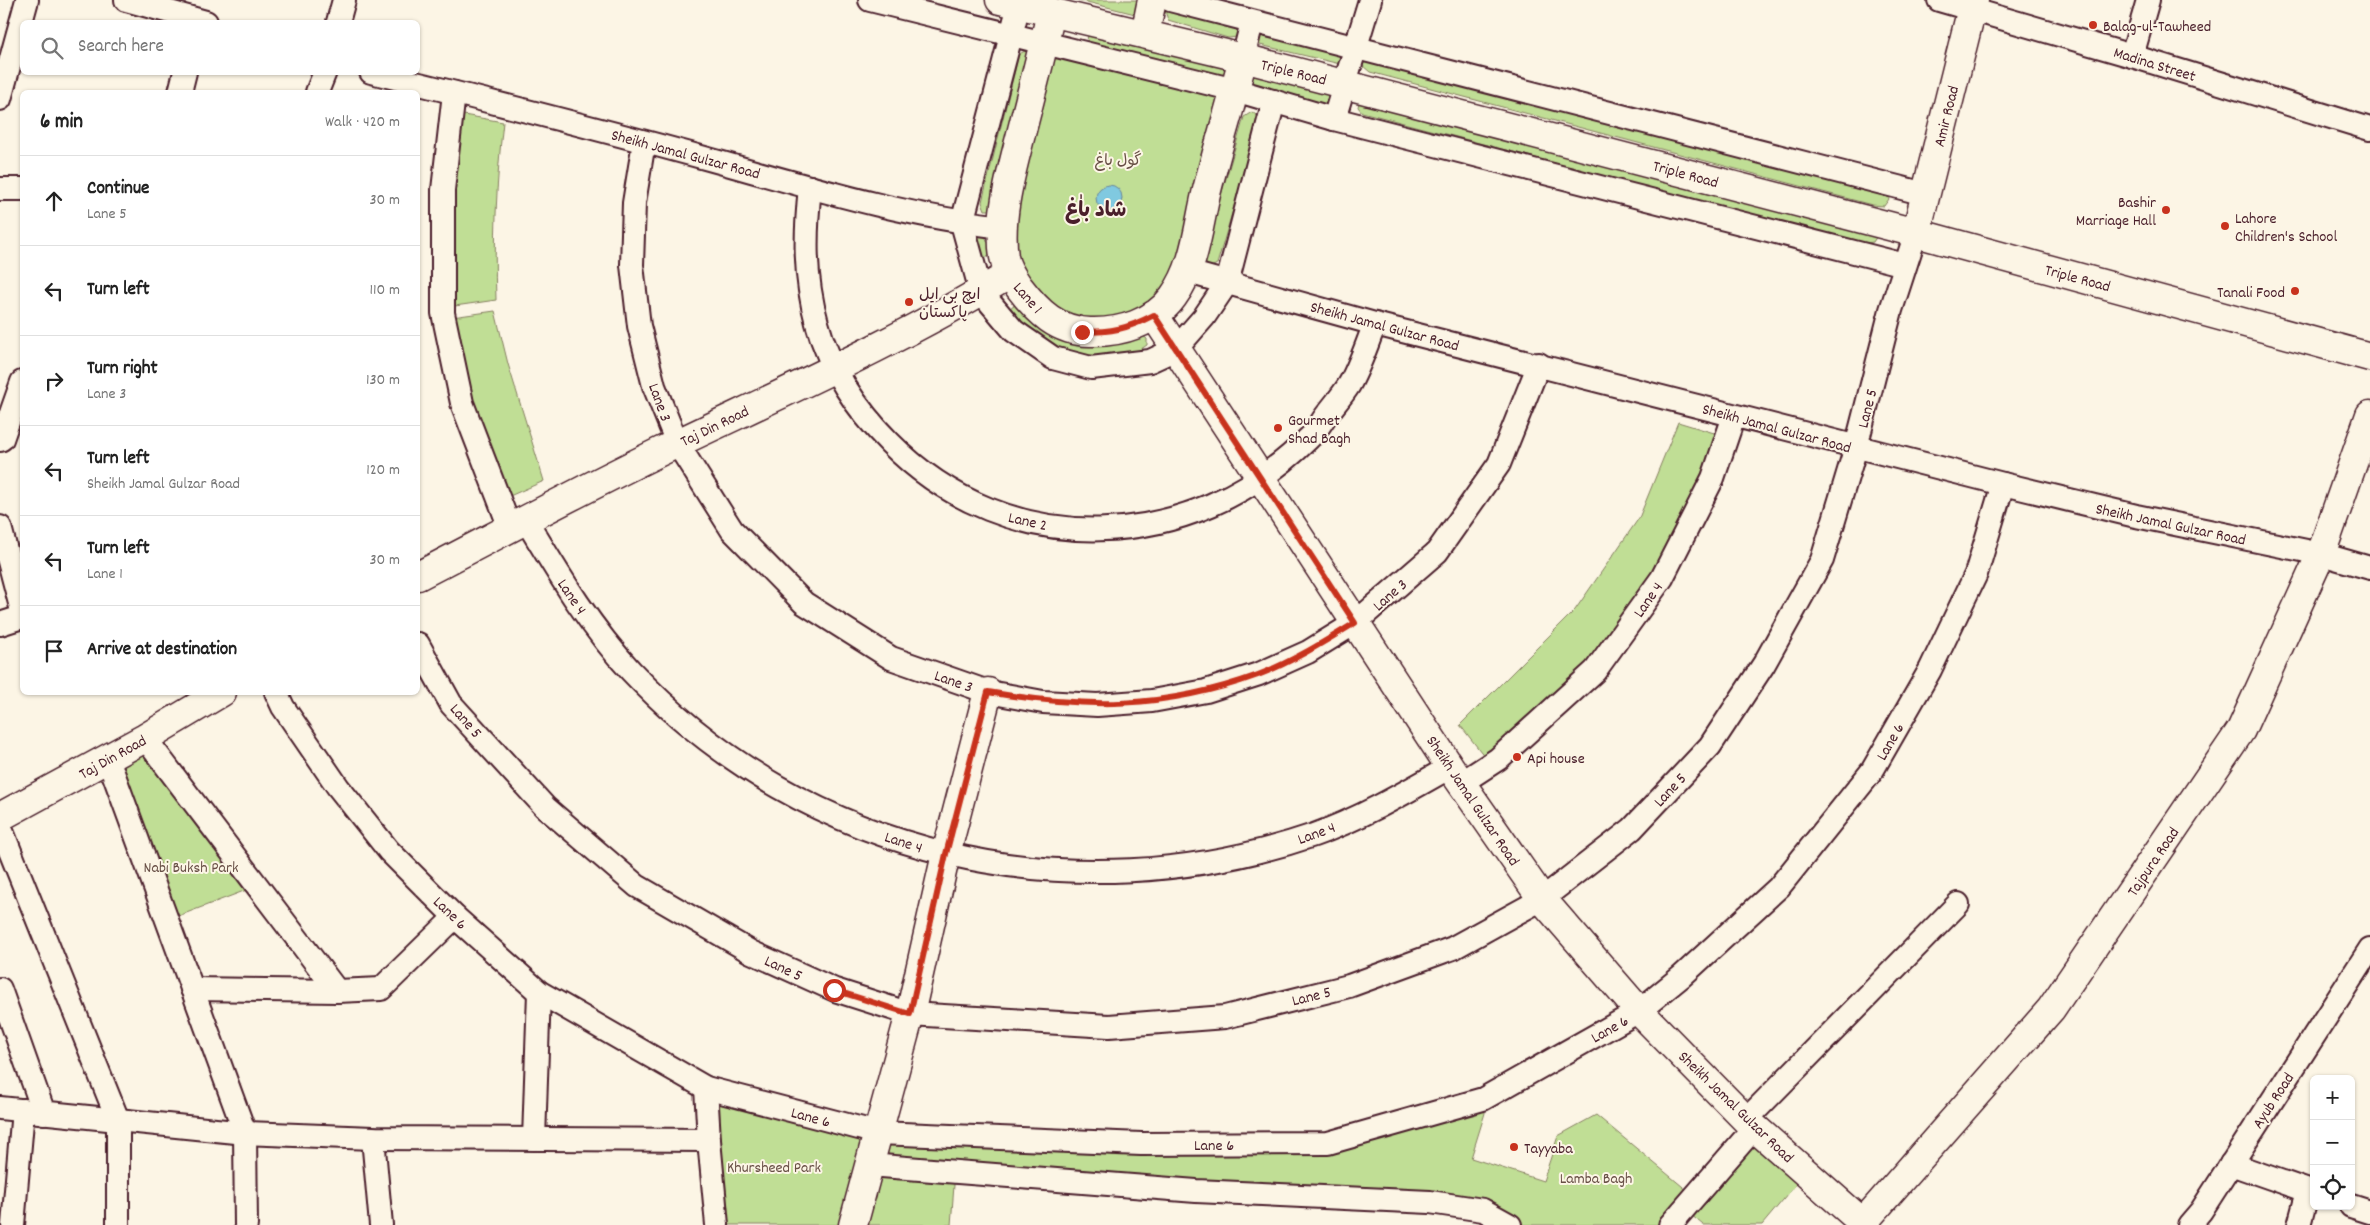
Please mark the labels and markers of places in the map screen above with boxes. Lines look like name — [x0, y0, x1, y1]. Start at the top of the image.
place label: Balag-ul-Tawheed — [2103, 16, 2211, 39]
marker: Balag-ul-Tawheed — [2087, 19, 2099, 31]
place label: Bashir Marriage Hall — [2076, 192, 2156, 233]
marker: Bashir Marriage Hall — [2160, 204, 2172, 216]
place label: Lahore Children's School — [2235, 208, 2337, 249]
marker: Lahore Children's School — [2219, 220, 2231, 232]
place label: Tanali Food — [2217, 282, 2285, 305]
place label: ایچ بی ایل پاکستان — [919, 284, 980, 325]
marker: Tanali Food — [2289, 285, 2301, 297]
marker: ایچ بی ایل پاکستان — [903, 296, 915, 308]
place label: Gourmet Shad Bagh — [1288, 410, 1350, 451]
marker: Gourmet Shad Bagh — [1272, 422, 1284, 434]
place label: Api house — [1527, 748, 1585, 771]
marker: Api house — [1511, 751, 1523, 763]
place label: Tayyaba — [1524, 1138, 1573, 1161]
marker: Tayyaba — [1508, 1141, 1520, 1153]

